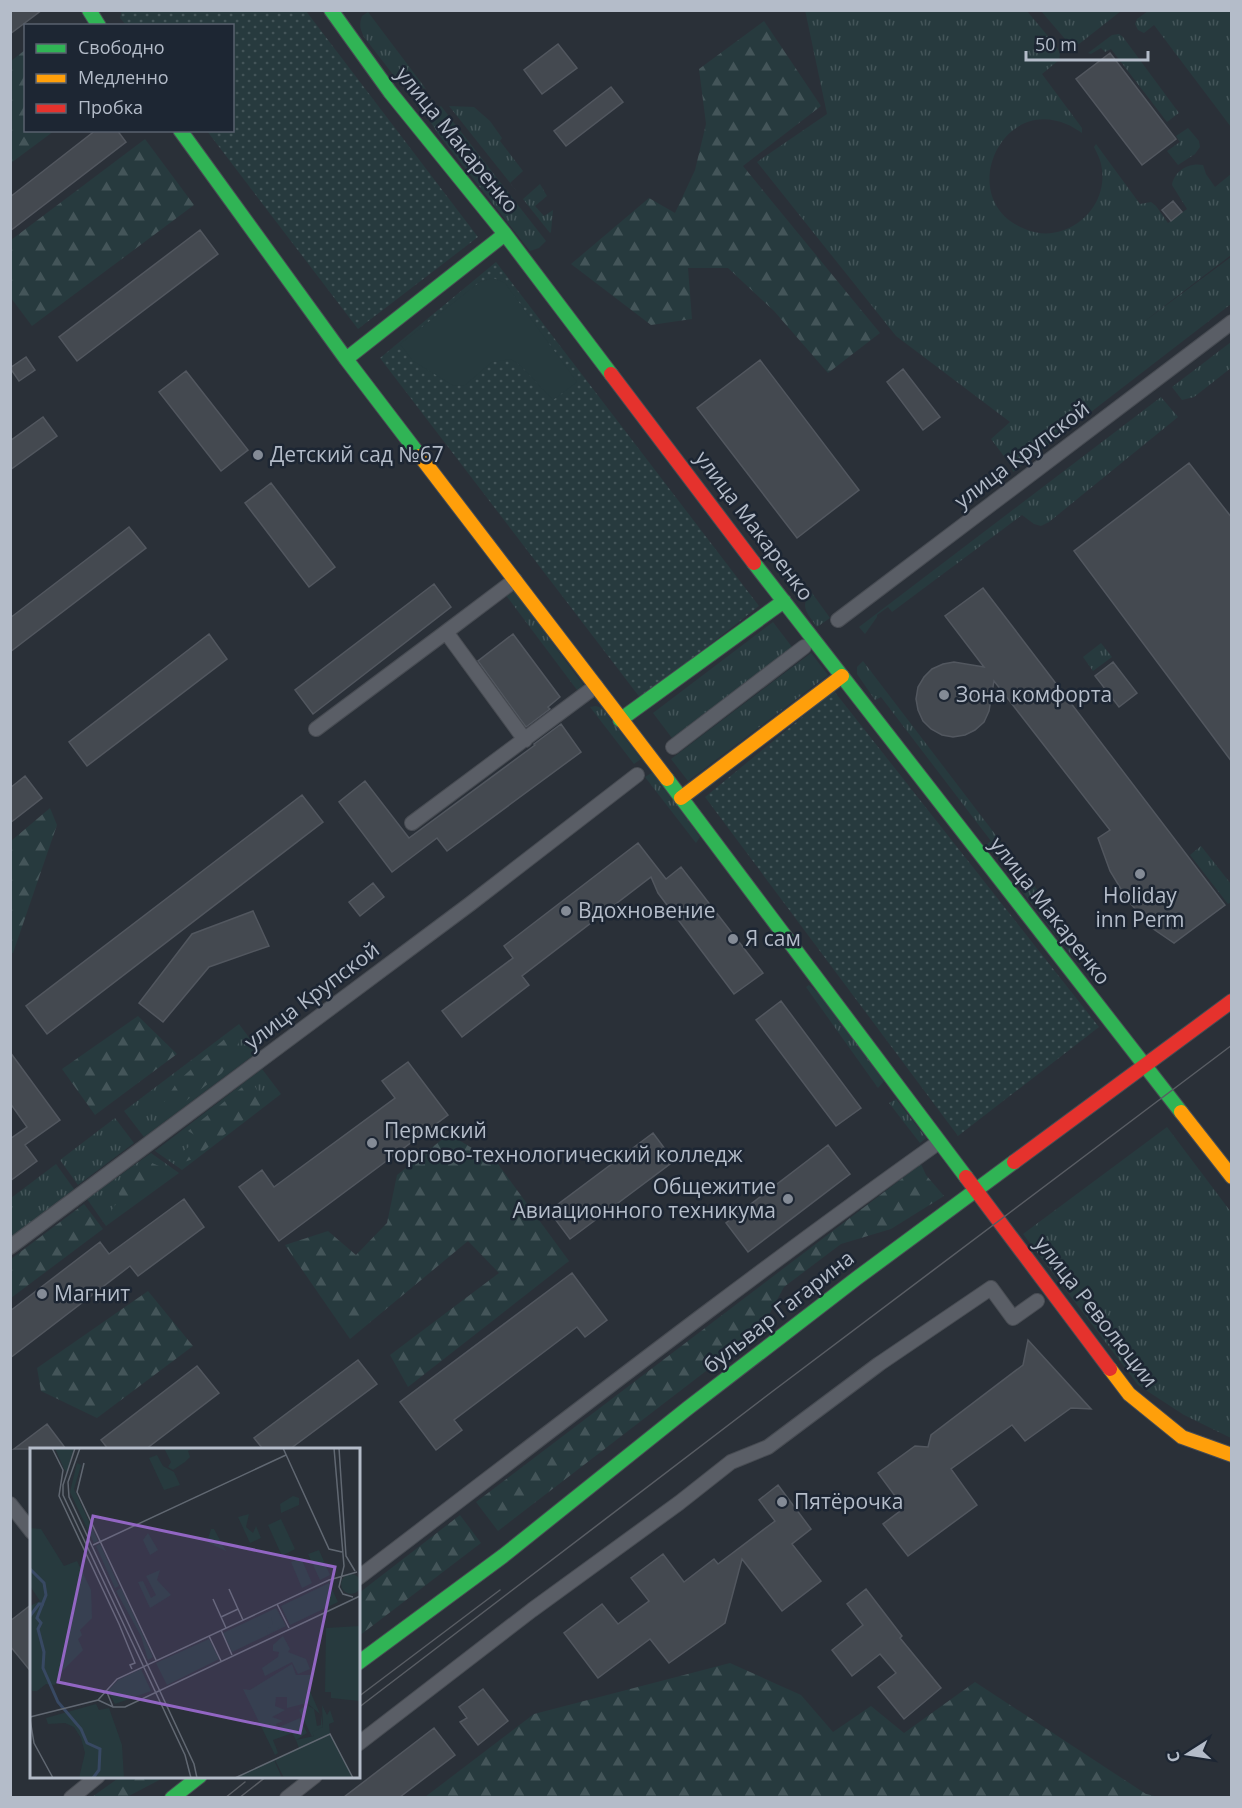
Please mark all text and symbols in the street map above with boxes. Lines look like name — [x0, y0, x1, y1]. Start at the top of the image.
legend — [24, 24, 234, 132]
scale bar — [1026, 24, 1148, 62]
text: 50 m — [1035, 32, 1077, 56]
text: Свободно — [78, 35, 165, 59]
street label: улица Макаренко — [390, 60, 526, 218]
text: Медленно — [78, 65, 169, 89]
text: Пробка — [78, 95, 143, 119]
street label: улица Крупской — [948, 394, 1095, 514]
place label: Детский сад №67 — [270, 440, 444, 468]
street label: улица Макаренко — [689, 445, 820, 606]
marker: Детский сад №67 — [251, 448, 265, 462]
place label: Зона комфорта — [956, 680, 1112, 708]
marker: Зона комфорта — [937, 688, 951, 702]
street label: улица Макаренко — [984, 831, 1117, 990]
marker: Holiday inn Perm — [1133, 867, 1147, 881]
place label: Holiday inn Perm — [1096, 881, 1184, 933]
place label: Вдохновение — [578, 896, 715, 924]
marker: Вдохновение — [559, 904, 573, 918]
place label: Я сам — [745, 924, 801, 952]
marker: Я сам — [726, 932, 740, 946]
street label: улица Крупской — [238, 935, 385, 1055]
place label: Пермский торгово-технологический колледж — [384, 1116, 743, 1168]
marker: Пермский торгово-технологический колледж — [365, 1136, 379, 1150]
place label: Общежитие Авиационного техникума — [512, 1172, 776, 1224]
marker: Общежитие Авиационного техникума — [781, 1192, 795, 1206]
street label: улица Революции — [1029, 1230, 1165, 1393]
street label: бульвар Гагарина — [697, 1244, 859, 1379]
place label: Магнит — [54, 1279, 130, 1307]
marker: Магнит — [35, 1287, 49, 1301]
inset map — [30, 1448, 360, 1778]
place label: Пятёрочка — [794, 1487, 903, 1515]
marker: Пятёрочка — [775, 1495, 789, 1509]
north arrow — [1158, 1724, 1218, 1784]
text: С — [1162, 1750, 1185, 1764]

